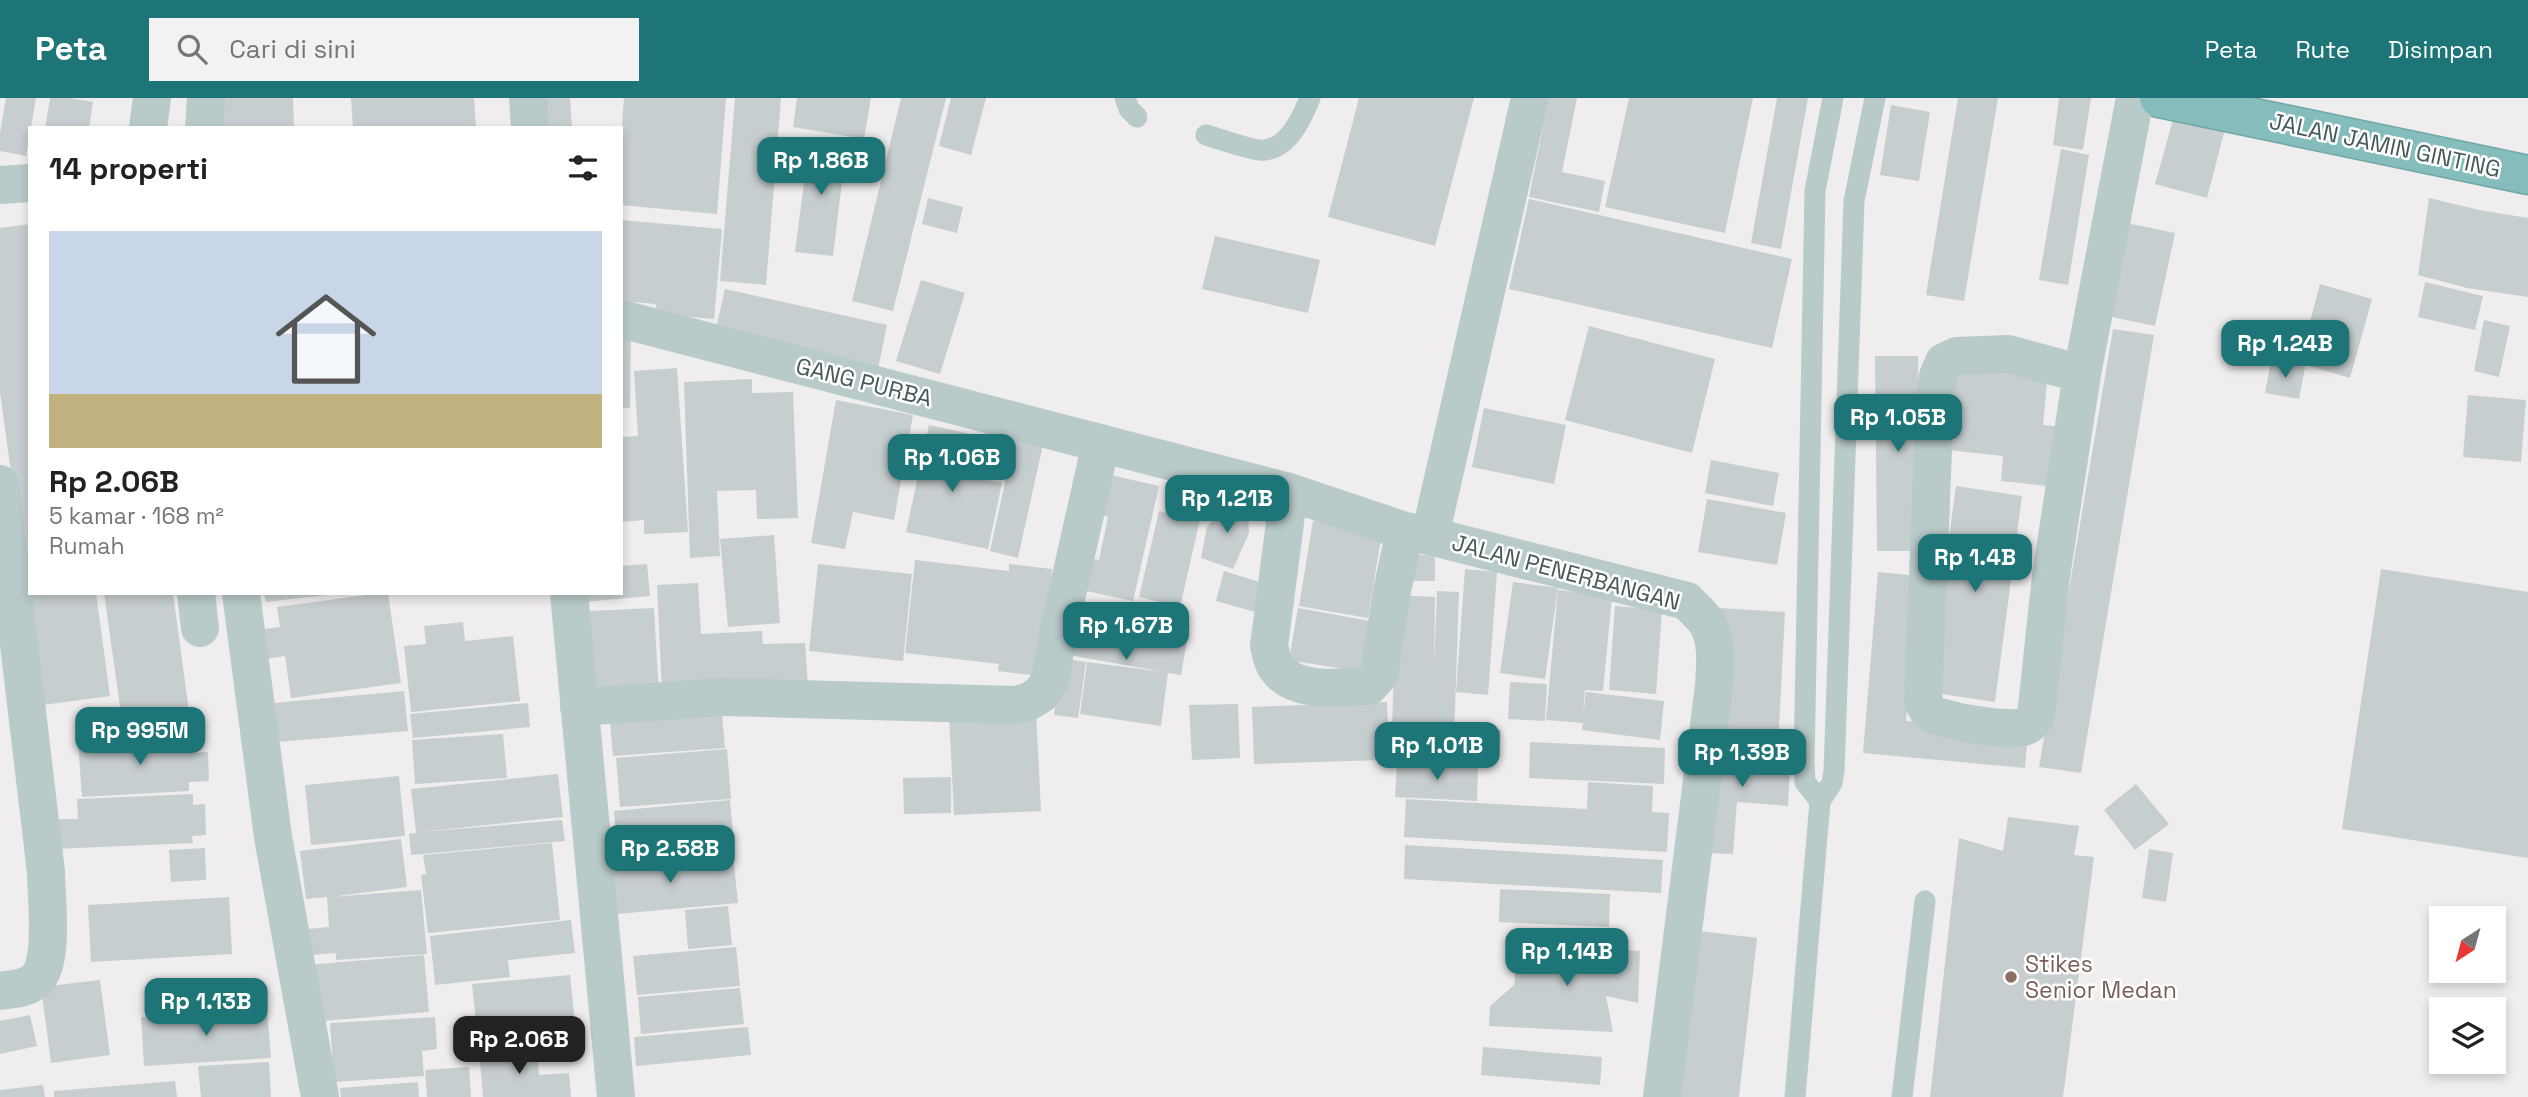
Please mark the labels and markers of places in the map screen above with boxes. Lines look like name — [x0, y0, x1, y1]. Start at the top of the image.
pin: Rp 1.86B — [749, 138, 893, 197]
pin: Rp 1.24B — [2213, 320, 2357, 380]
pin: Rp 1.05B — [1826, 394, 1970, 454]
pin: Rp 1.06B — [880, 434, 1024, 494]
pin: Rp 1.21B — [1155, 476, 1299, 535]
pin: Rp 1.4B — [1910, 534, 2040, 594]
pin: Rp 1.67B — [1054, 602, 1198, 662]
pin: Rp 995M — [75, 708, 205, 767]
pin: Rp 1.01B — [1365, 722, 1509, 782]
pin: Rp 1.39B — [1670, 730, 1814, 789]
pin: Rp 2.58B — [598, 826, 742, 885]
pin: Rp 1.14B — [1495, 928, 1639, 988]
place label: Stikes Senior Medan — [2025, 949, 2177, 1005]
marker: Stikes Senior Medan — [2003, 969, 2019, 985]
pin: Rp 1.13B — [134, 978, 278, 1038]
pin: Rp 2.06B — [447, 1016, 591, 1076]

